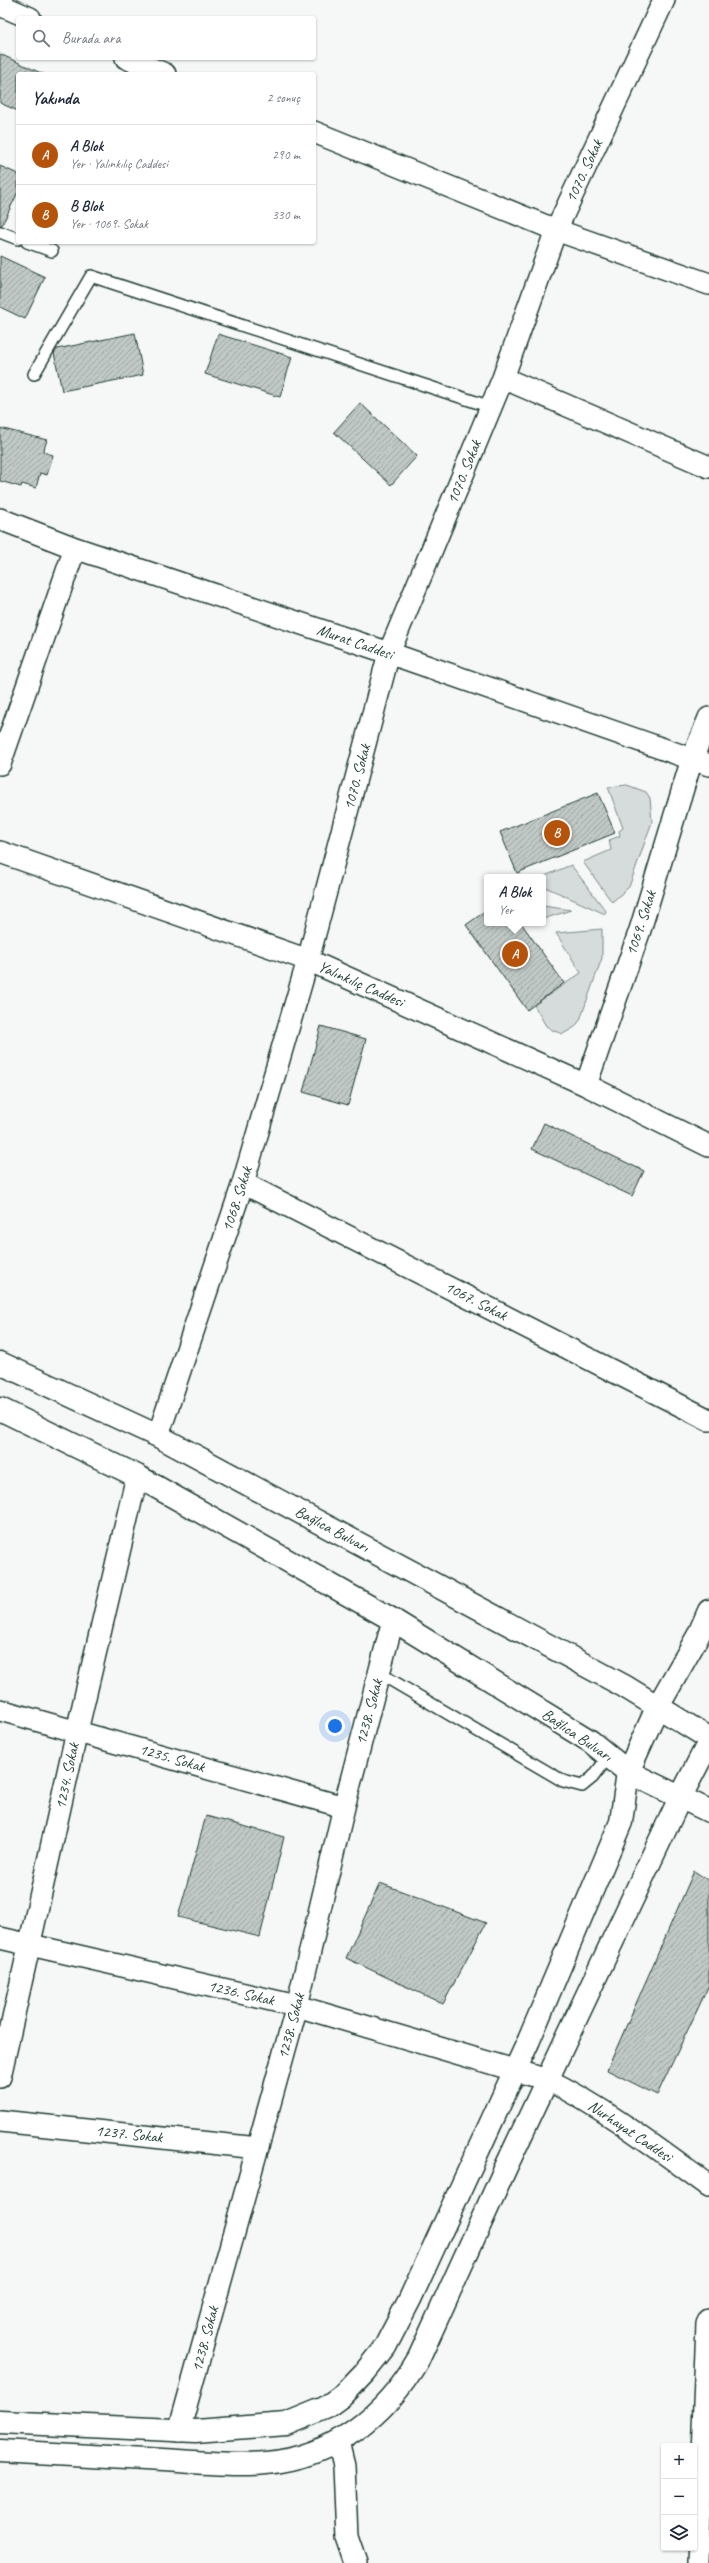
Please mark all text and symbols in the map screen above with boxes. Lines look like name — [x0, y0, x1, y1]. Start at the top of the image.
search box — [16, 16, 316, 60]
icon: search — [30, 27, 52, 49]
text: Burada ara — [62, 29, 120, 48]
text: Yakında — [32, 88, 79, 109]
text: 2 sonuç — [267, 90, 300, 106]
street label: 1070. Sokak — [561, 135, 608, 206]
text: A Blok — [70, 137, 103, 156]
text: A — [42, 147, 48, 163]
text: 290 m — [272, 147, 300, 163]
text: Yer · Yalınkılıç Caddesi — [70, 156, 168, 172]
text: B Blok — [70, 197, 103, 216]
text: B — [42, 207, 48, 223]
text: 330 m — [272, 207, 300, 223]
text: Yer · 1069. Sokak — [70, 216, 148, 232]
street label: 1070. Sokak — [442, 436, 486, 507]
street label: Murat Caddesi — [314, 620, 398, 665]
street label: 1070. Sokak — [339, 741, 376, 812]
pin: B — [544, 818, 570, 848]
popup — [484, 874, 546, 926]
text: A Blok — [498, 883, 532, 902]
street label: 1069. Sokak — [621, 887, 661, 958]
text: Yer — [498, 902, 513, 918]
pin: A — [502, 939, 528, 969]
street label: Yalınkılıç Caddesi — [315, 956, 409, 1013]
street label: 1068. Sokak — [217, 1163, 257, 1234]
street label: 1067. Sokak — [442, 1277, 512, 1326]
street label: Bağlıca Bulvarı — [292, 1501, 373, 1557]
street label: 1238. Sokak — [351, 1676, 388, 1747]
street label: Bağlıca Bulvarı — [538, 1704, 617, 1766]
your location — [325, 1716, 345, 1736]
street label: 1235. Sokak — [137, 1739, 208, 1777]
street label: 1234. Sokak — [50, 1740, 84, 1811]
street label: 1236. Sokak — [206, 1976, 277, 2011]
street label: 1238. Sokak — [273, 1990, 310, 2061]
street label: Nurhayat Caddesi — [584, 2096, 677, 2168]
street label: 1237. Sokak — [95, 2121, 165, 2148]
street label: 1238. Sokak — [187, 2303, 224, 2374]
map controls — [661, 2443, 697, 2551]
button: + — [661, 2443, 697, 2479]
button: − — [661, 2479, 697, 2515]
button: layers — [661, 2515, 697, 2551]

